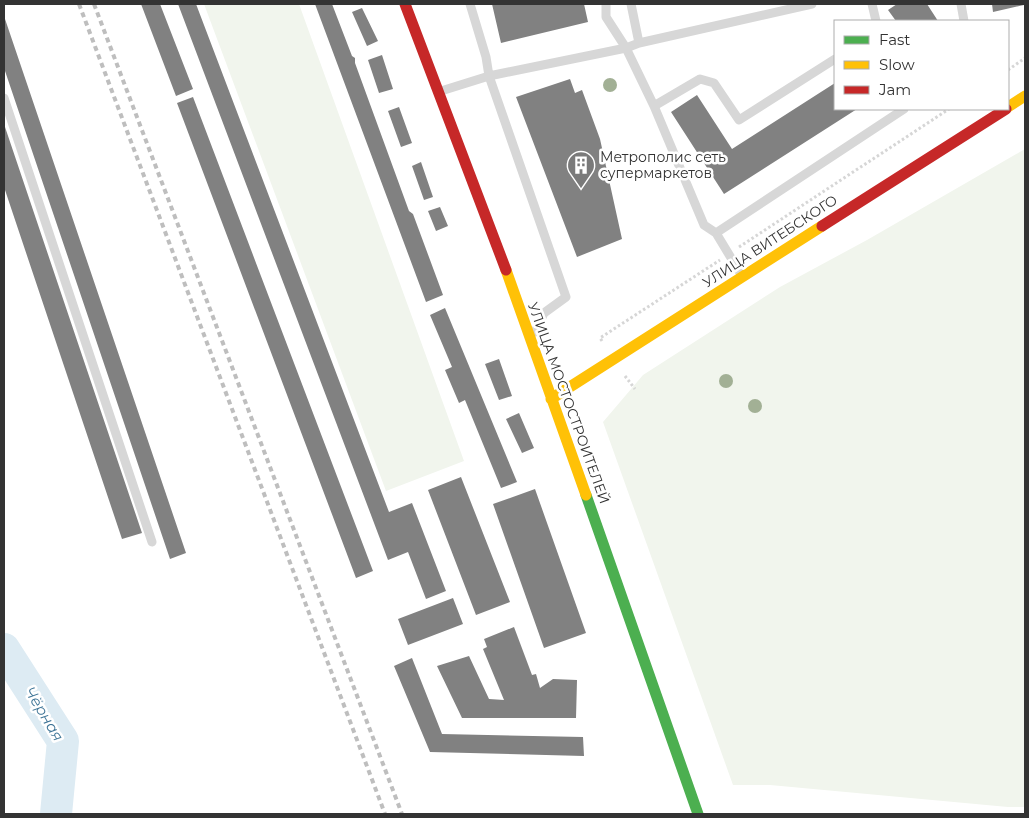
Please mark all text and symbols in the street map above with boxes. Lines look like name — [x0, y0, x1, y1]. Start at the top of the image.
legend — [834, 20, 1009, 110]
text: Fast — [879, 30, 910, 49]
text: Slow — [879, 55, 915, 74]
text: Jam — [878, 80, 911, 99]
place label: Метрополис cеть супермаркетов — [600, 148, 726, 182]
building icon: Метрополис cеть супермаркетов — [566, 150, 596, 189]
street label: УЛИЦА ВИТЕБСКОГО — [699, 191, 841, 291]
street label: УЛИЦА МОСТОСТРОИТЕЛЕЙ — [524, 300, 614, 506]
water label: Чёрная — [21, 683, 68, 744]

